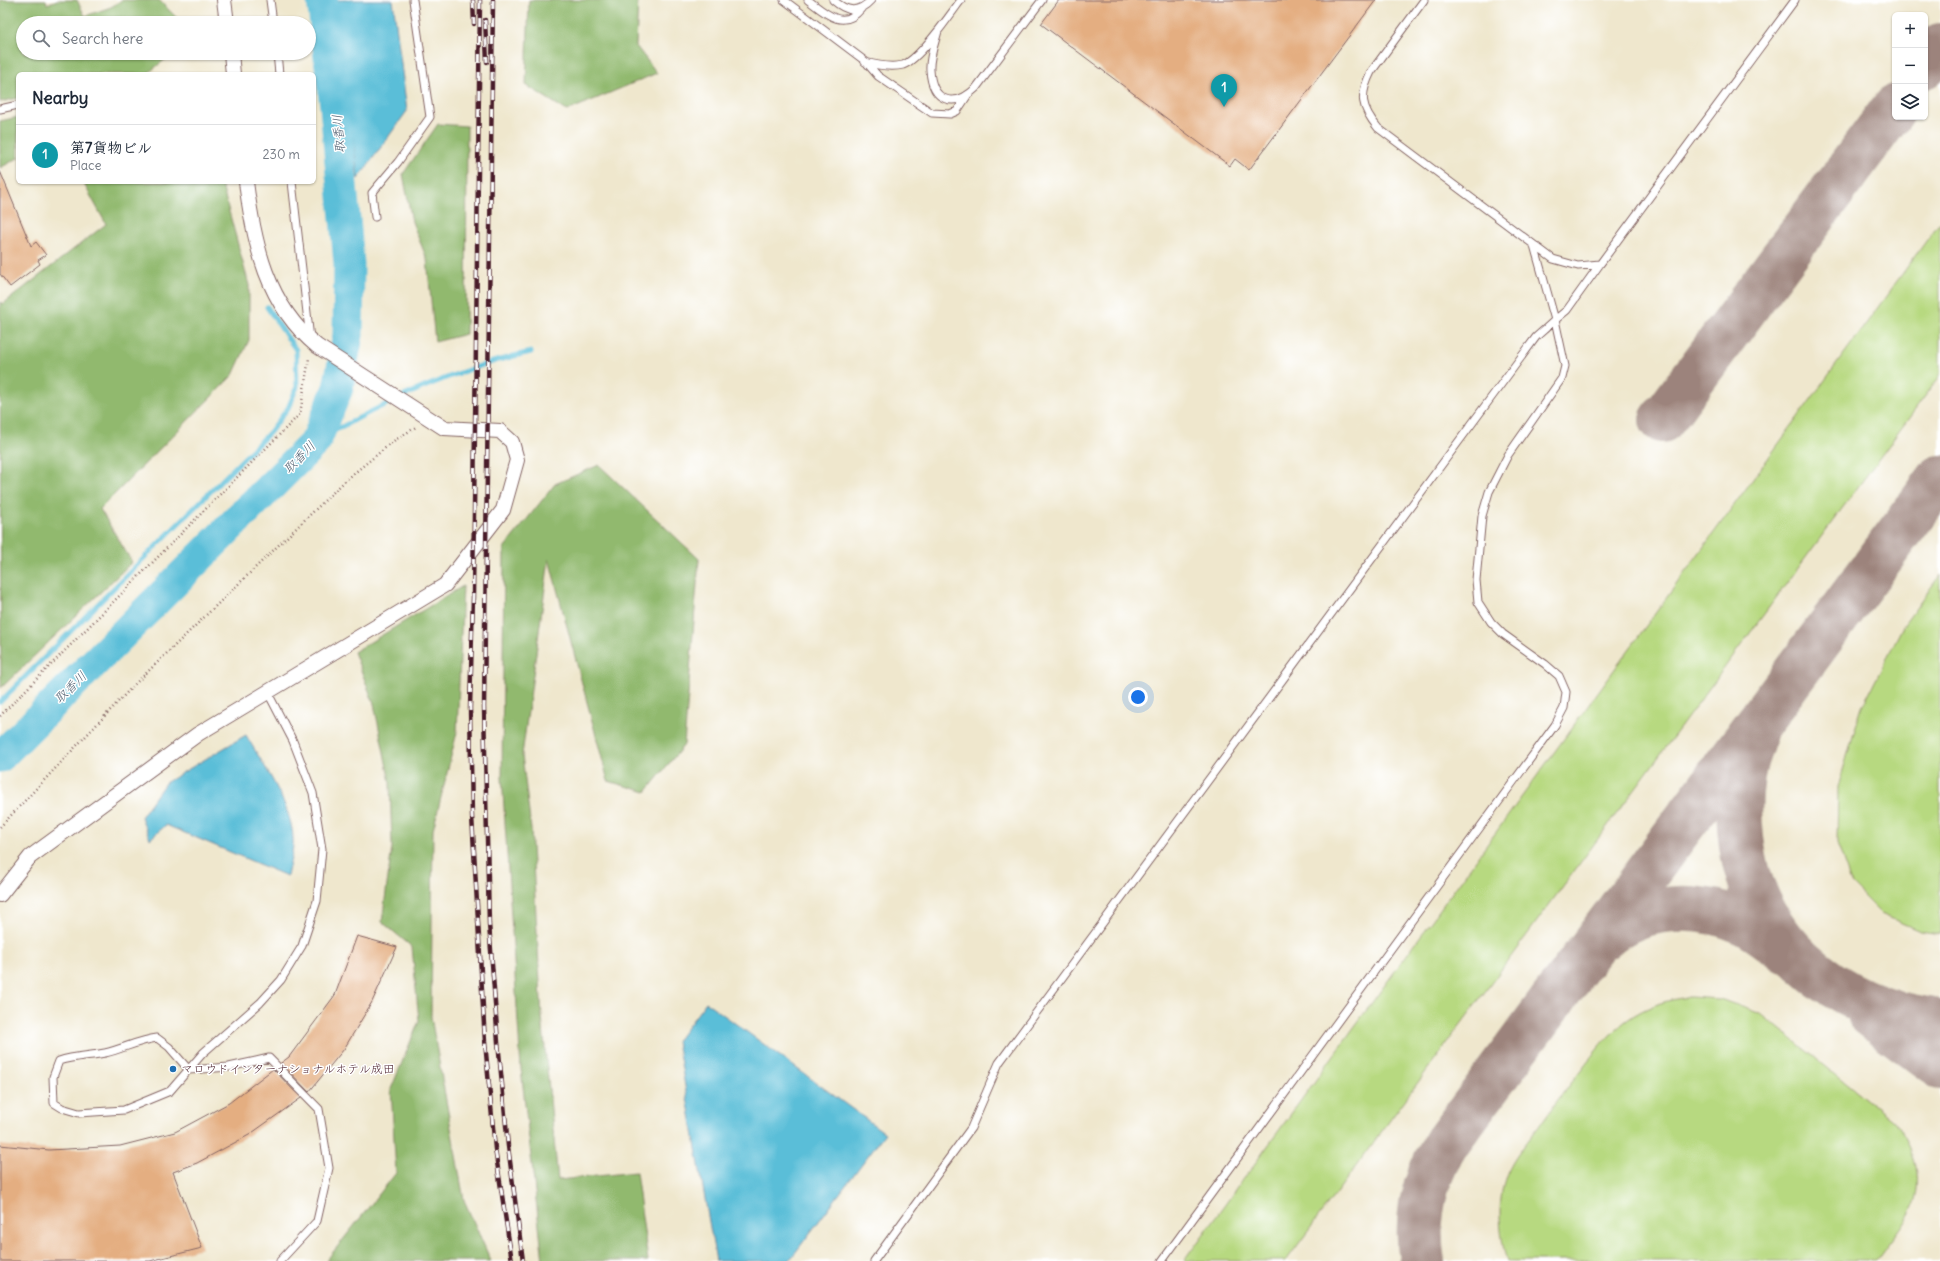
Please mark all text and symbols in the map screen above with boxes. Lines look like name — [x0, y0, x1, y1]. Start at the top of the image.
map controls — [1892, 12, 1928, 120]
button: + — [1892, 12, 1928, 48]
search box — [16, 16, 316, 60]
icon: search — [30, 27, 52, 49]
text: Search here — [62, 29, 143, 48]
button: − — [1892, 48, 1928, 84]
pin: 1 — [1211, 74, 1237, 107]
button: layers — [1892, 84, 1928, 120]
text: Nearby — [32, 87, 88, 109]
water label: 取香川 — [328, 114, 349, 154]
text: 第7貨物ビル — [70, 138, 152, 157]
text: 1 — [42, 146, 48, 163]
text: 230 m — [262, 146, 300, 163]
text: Place — [70, 157, 101, 174]
water label: 取香川 — [280, 437, 319, 477]
water label: 取香川 — [51, 668, 90, 707]
your location — [1128, 687, 1148, 707]
place label: マロウドインターナショナルホテル成田 — [181, 1061, 395, 1076]
marker: マロウドインターナショナルホテル成田 — [168, 1064, 178, 1074]

